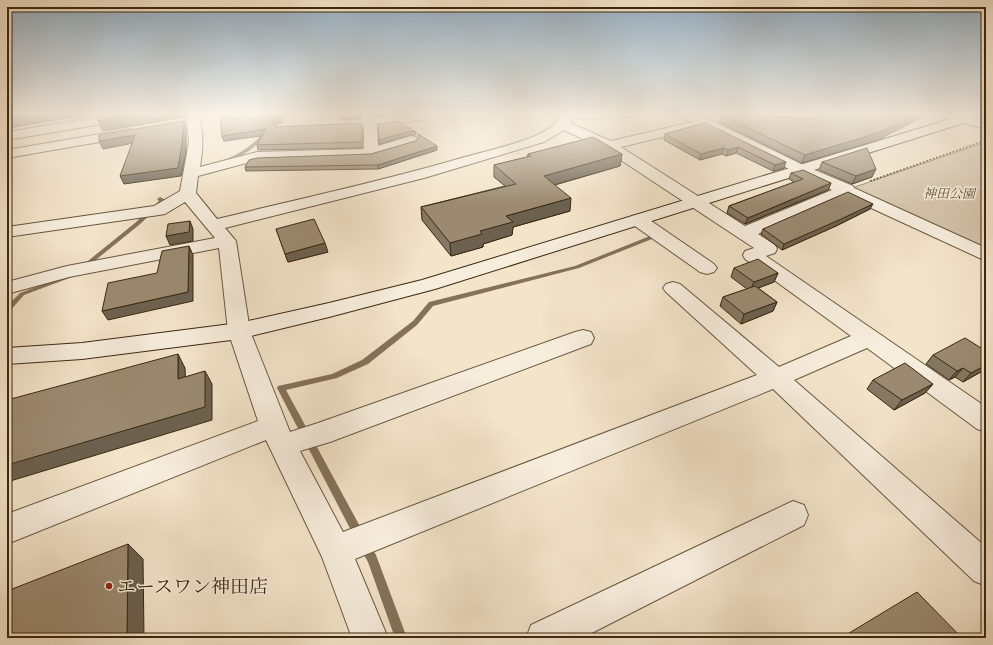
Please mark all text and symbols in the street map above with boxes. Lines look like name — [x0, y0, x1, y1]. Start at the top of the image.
park label: 神田公園 — [923, 186, 977, 204]
place label: エースワン神田店 — [117, 575, 268, 601]
marker: エースワン神田店 — [104, 581, 114, 591]

